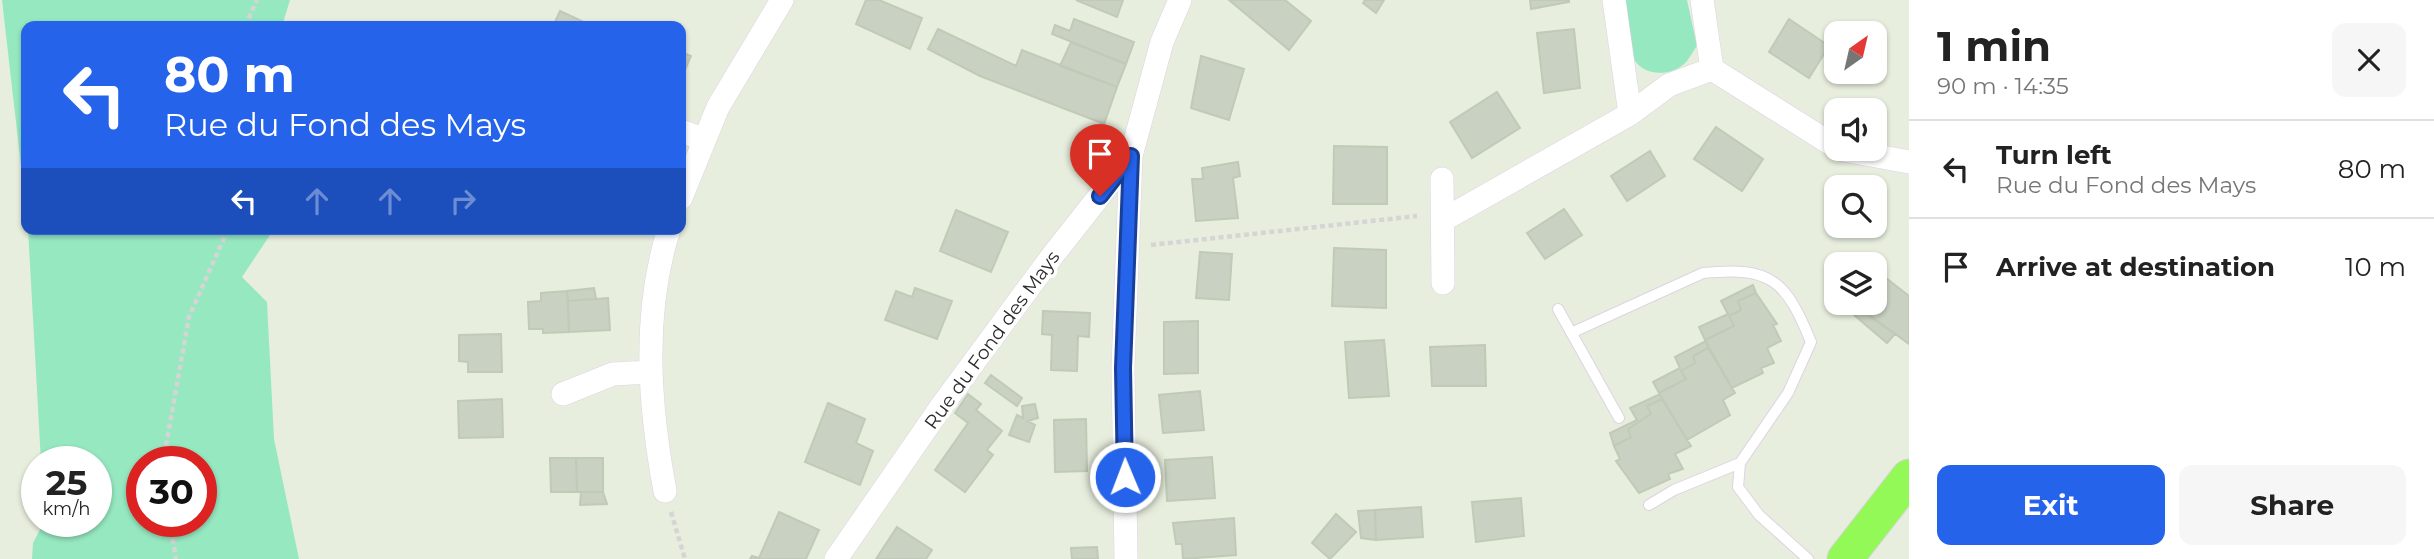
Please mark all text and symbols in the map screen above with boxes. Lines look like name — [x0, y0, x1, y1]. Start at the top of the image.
text: 1 min — [1937, 20, 2051, 72]
north arrow — [1824, 21, 1886, 84]
map controls — [1824, 21, 1887, 315]
button: close — [2332, 23, 2406, 97]
text: 80 m — [164, 45, 295, 104]
icon: left — [49, 49, 140, 140]
text: 90 m · 14:35 — [1937, 72, 2069, 100]
button: sound — [1824, 98, 1887, 161]
text: Rue du Fond des Mays — [164, 105, 526, 144]
pin — [1070, 124, 1130, 196]
icon: arrive — [1081, 135, 1119, 173]
text: Turn left — [1996, 139, 2112, 171]
icon: left — [1937, 150, 1975, 188]
text: 80 m — [2338, 153, 2406, 185]
text: Rue du Fond des Mays — [1996, 171, 2256, 199]
button: search — [1824, 175, 1887, 238]
icon: left — [225, 182, 263, 220]
icon: ahead — [298, 182, 336, 220]
icon: ahead — [371, 182, 409, 220]
icon: right — [444, 182, 482, 220]
street label: Rue du Fond des Mays — [920, 246, 1064, 434]
icon: arrive — [1937, 248, 1975, 286]
text: Arrive at destination — [1996, 251, 2275, 283]
text: 10 m — [2345, 251, 2406, 283]
button: layers — [1824, 252, 1887, 315]
position arrow — [1088, 440, 1162, 514]
speed limit sign: 30 — [126, 446, 217, 537]
text: 25 — [46, 461, 87, 504]
button: Exit — [1937, 465, 2165, 545]
button: Share — [2179, 465, 2406, 545]
text: km/h — [42, 498, 91, 520]

